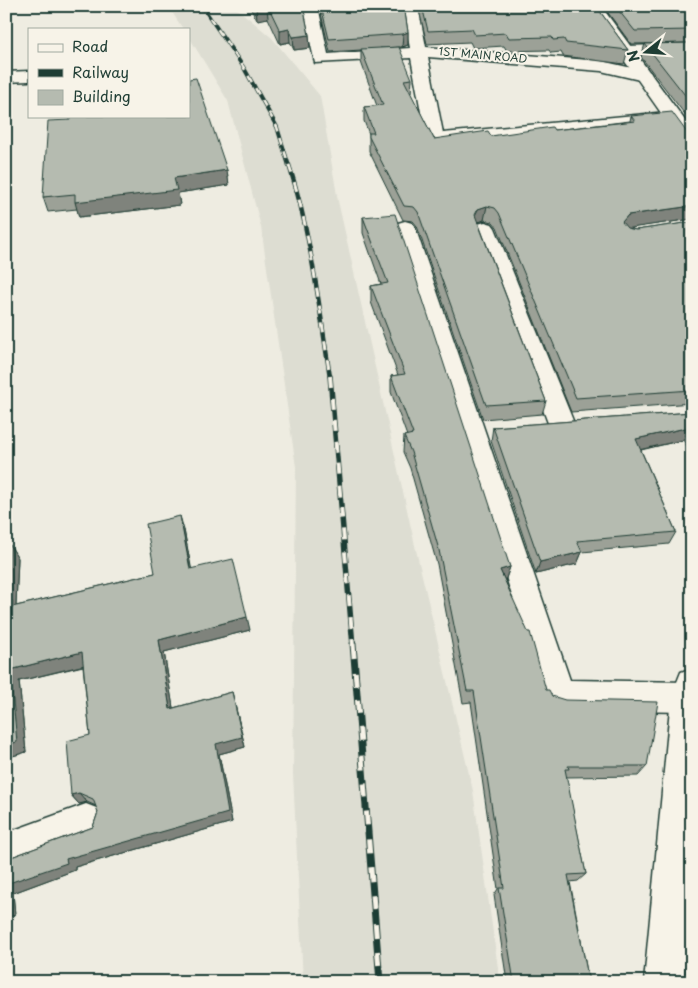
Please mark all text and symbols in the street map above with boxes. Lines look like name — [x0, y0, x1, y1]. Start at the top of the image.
legend — [28, 28, 190, 118]
north arrow — [620, 28, 670, 78]
text: Road — [72, 34, 108, 57]
street label: 1ST MAIN ROAD — [438, 42, 528, 67]
text: N — [621, 48, 645, 64]
text: Railway — [72, 60, 129, 83]
text: Building — [72, 84, 131, 107]

